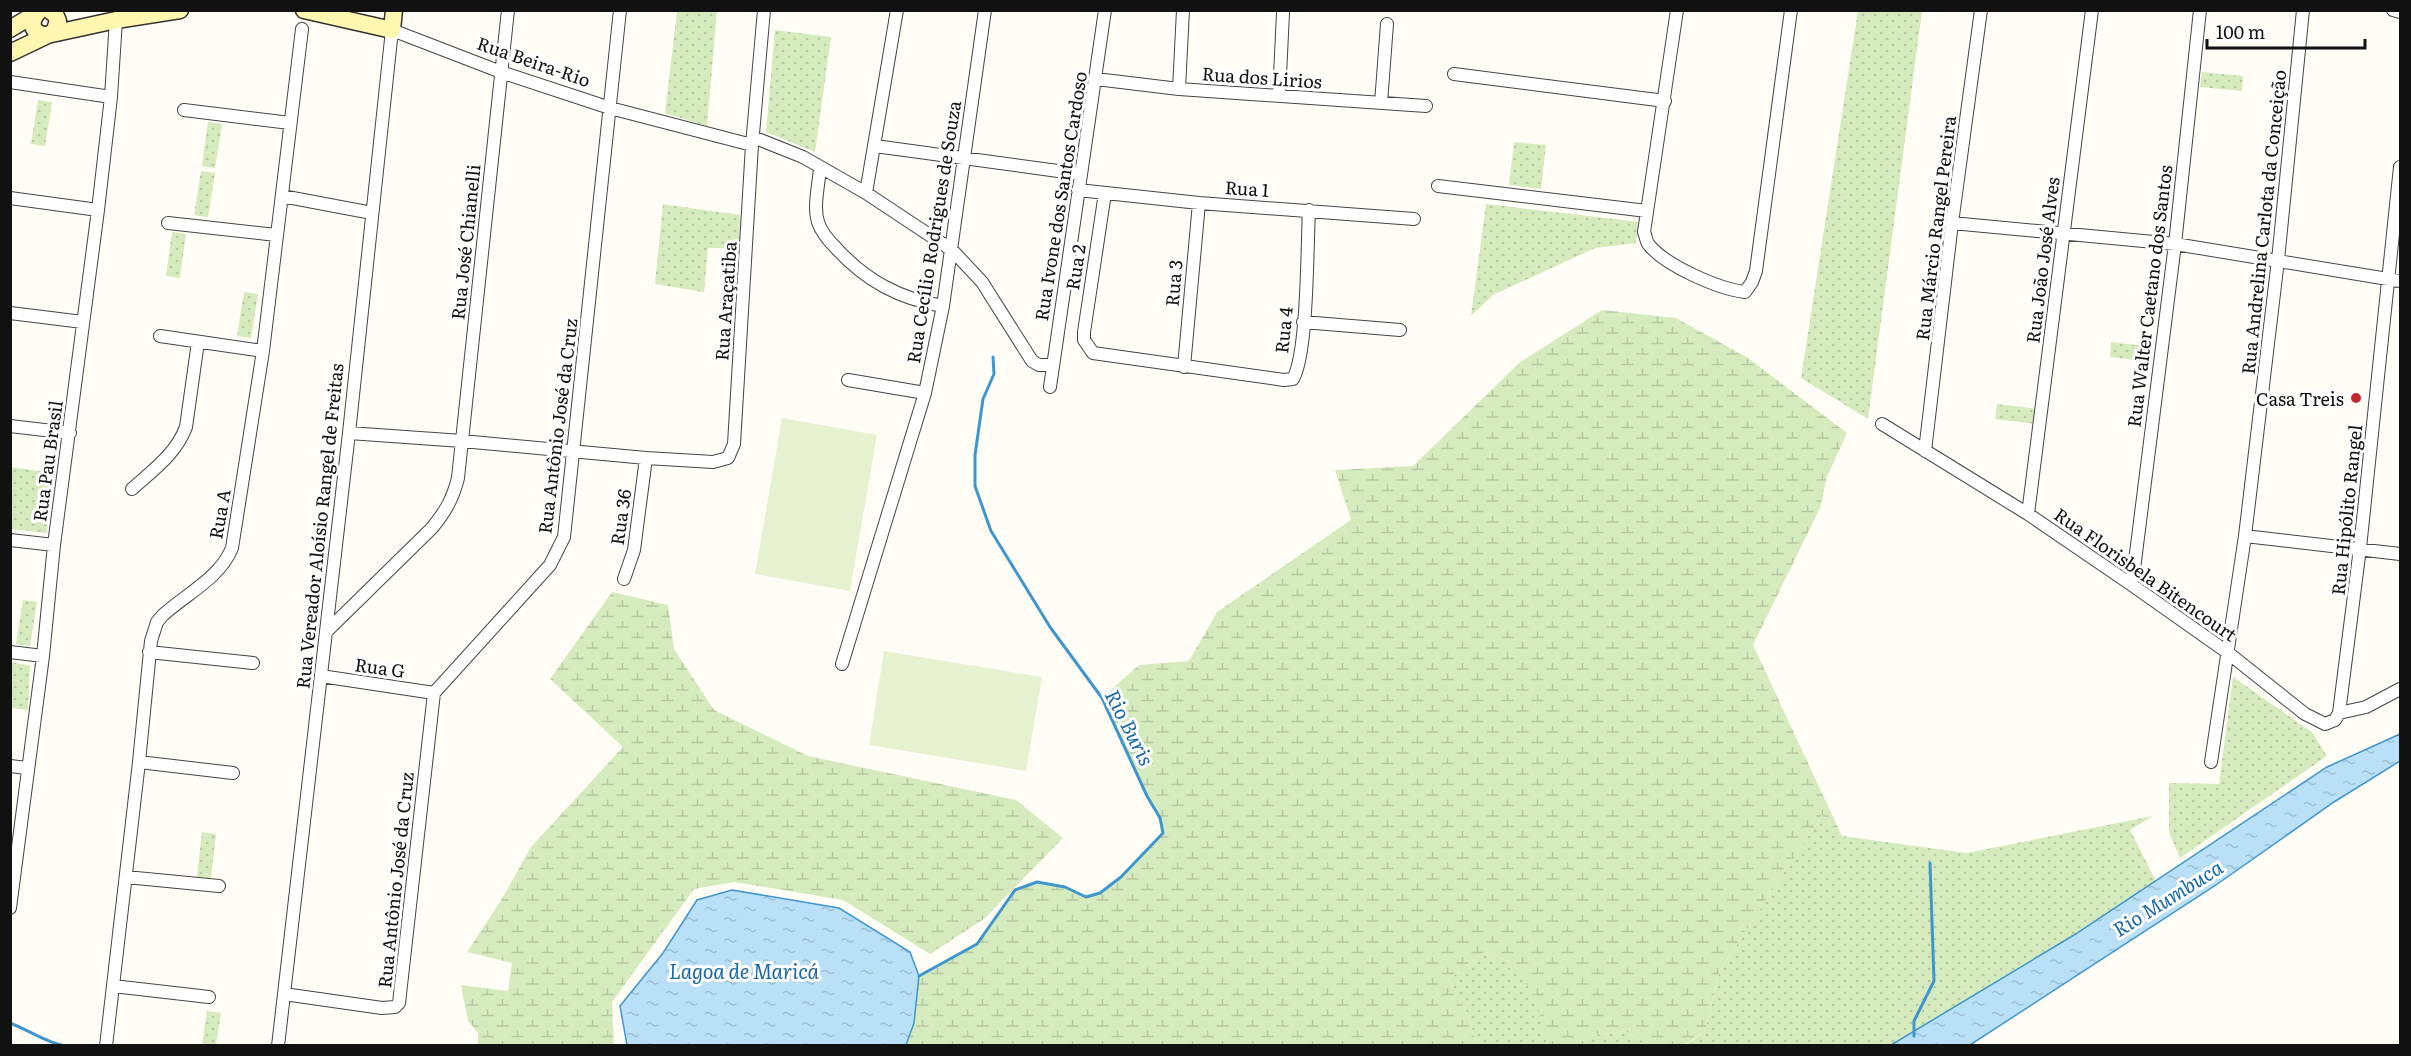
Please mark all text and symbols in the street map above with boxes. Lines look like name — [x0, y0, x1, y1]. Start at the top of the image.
scale bar — [2207, 12, 2364, 50]
text: 100 m — [2216, 18, 2265, 45]
street label: Rua Beira-Rio — [474, 29, 594, 93]
street label: Rua dos Lirios — [1201, 59, 1323, 95]
street label: Rua Andrelina Carlota da Conceição — [2234, 68, 2292, 376]
street label: Rua Ivone dos Santos Cardoso — [1027, 69, 1093, 323]
street label: Rua Cecílio Rodrigues de Souza — [899, 98, 967, 365]
street label: Rua Márcio Rangel Pereira — [1908, 114, 1962, 342]
street label: Rua José Chianelli — [443, 163, 487, 321]
street label: Rua Walter Caetano dos Santos — [2120, 163, 2178, 429]
street label: Rua 1 — [1224, 173, 1270, 203]
street label: Rua João José Alves — [2018, 175, 2066, 345]
street label: Rua Araçatiba — [707, 240, 743, 362]
street label: Rua 2 — [1058, 242, 1092, 292]
street label: Rua 3 — [1158, 259, 1188, 307]
street label: Rua 4 — [1267, 305, 1299, 355]
street label: Rua Antônio José da Cruz — [530, 316, 584, 535]
street label: Rua Vereador Aloísio Rangel de Freitas — [288, 362, 350, 690]
place label: Casa Treis — [2256, 385, 2344, 412]
marker: Casa Treis — [2349, 391, 2363, 405]
street label: Rua Pau Brasil — [25, 399, 69, 523]
street label: Rua Hipólito Rangel — [2324, 423, 2368, 597]
street label: Rua A — [201, 487, 237, 541]
street label: Rua 36 — [603, 487, 637, 547]
street label: Rua Florisbela Bitencourt — [2049, 501, 2243, 648]
street label: Rua G — [353, 650, 407, 684]
water label: Rio Buris — [1099, 684, 1163, 770]
street label: Rua Antônio José da Cruz — [370, 770, 420, 989]
water label: Rio Mumbuca — [2106, 851, 2228, 943]
water label: Lagoa de Maricá — [669, 955, 820, 985]

